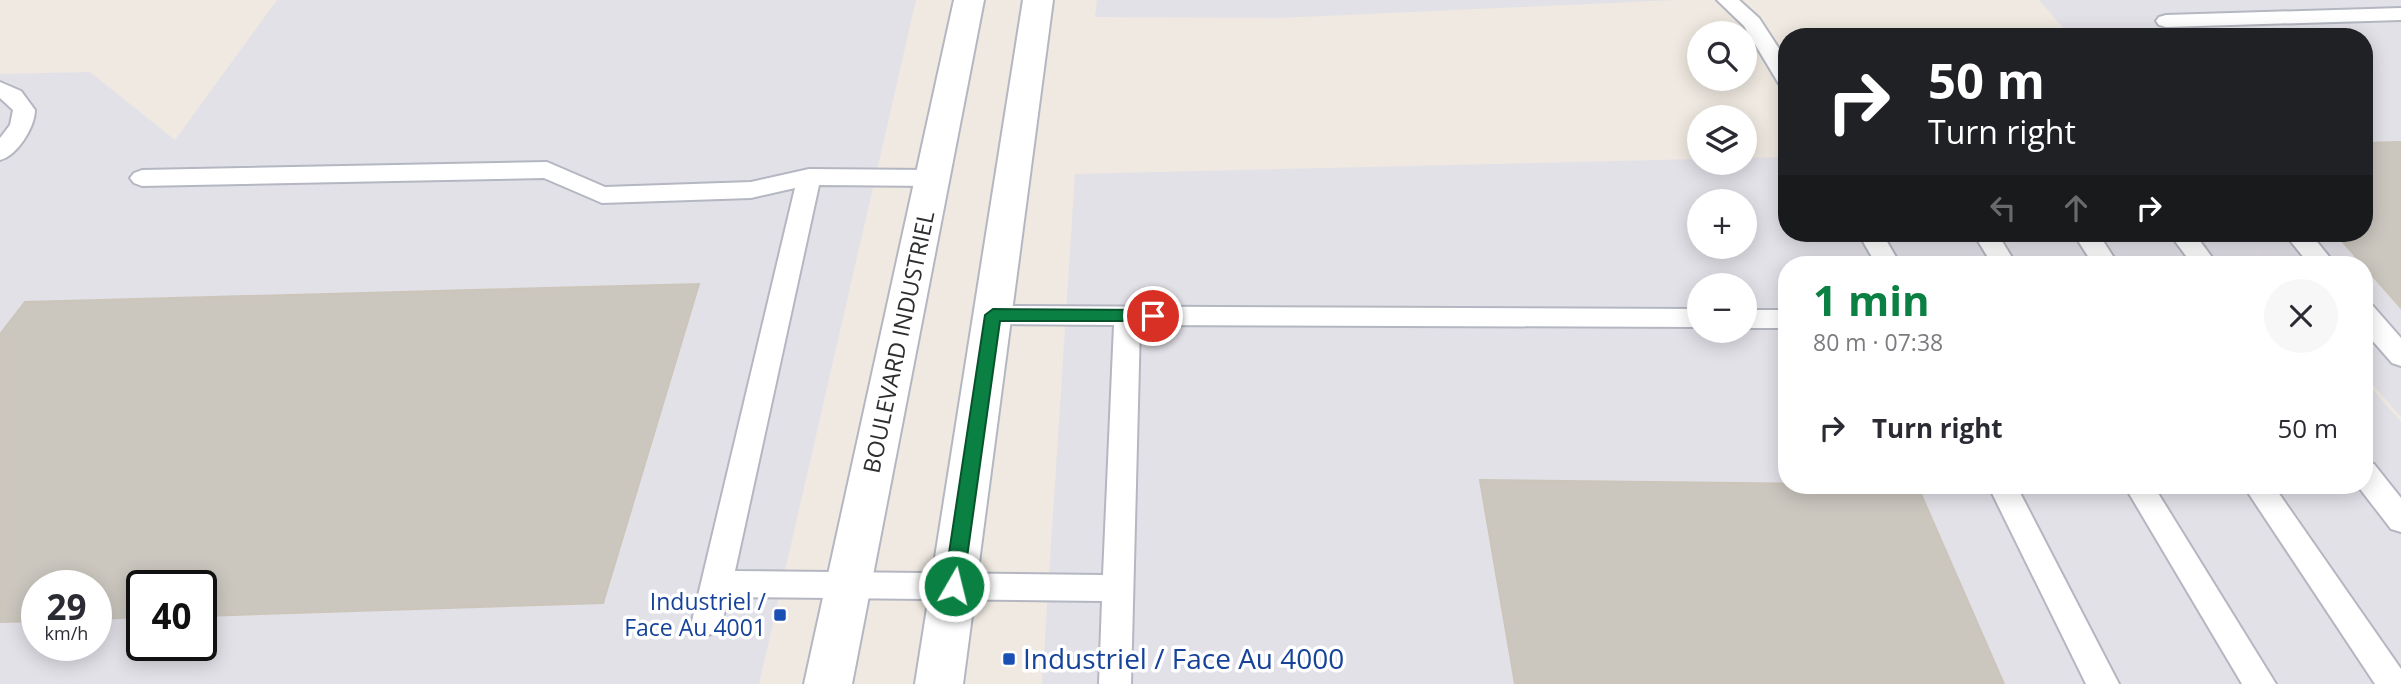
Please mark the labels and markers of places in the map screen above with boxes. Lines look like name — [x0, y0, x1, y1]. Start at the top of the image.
pin — [1123, 286, 1183, 346]
place label: Industriel / Face Au 4001 — [624, 585, 767, 643]
marker: Industriel / Face Au 4001 — [772, 607, 788, 623]
place label: Industriel / Face Au 4000 — [1023, 639, 1344, 677]
marker: Industriel / Face Au 4000 — [1001, 651, 1017, 667]

